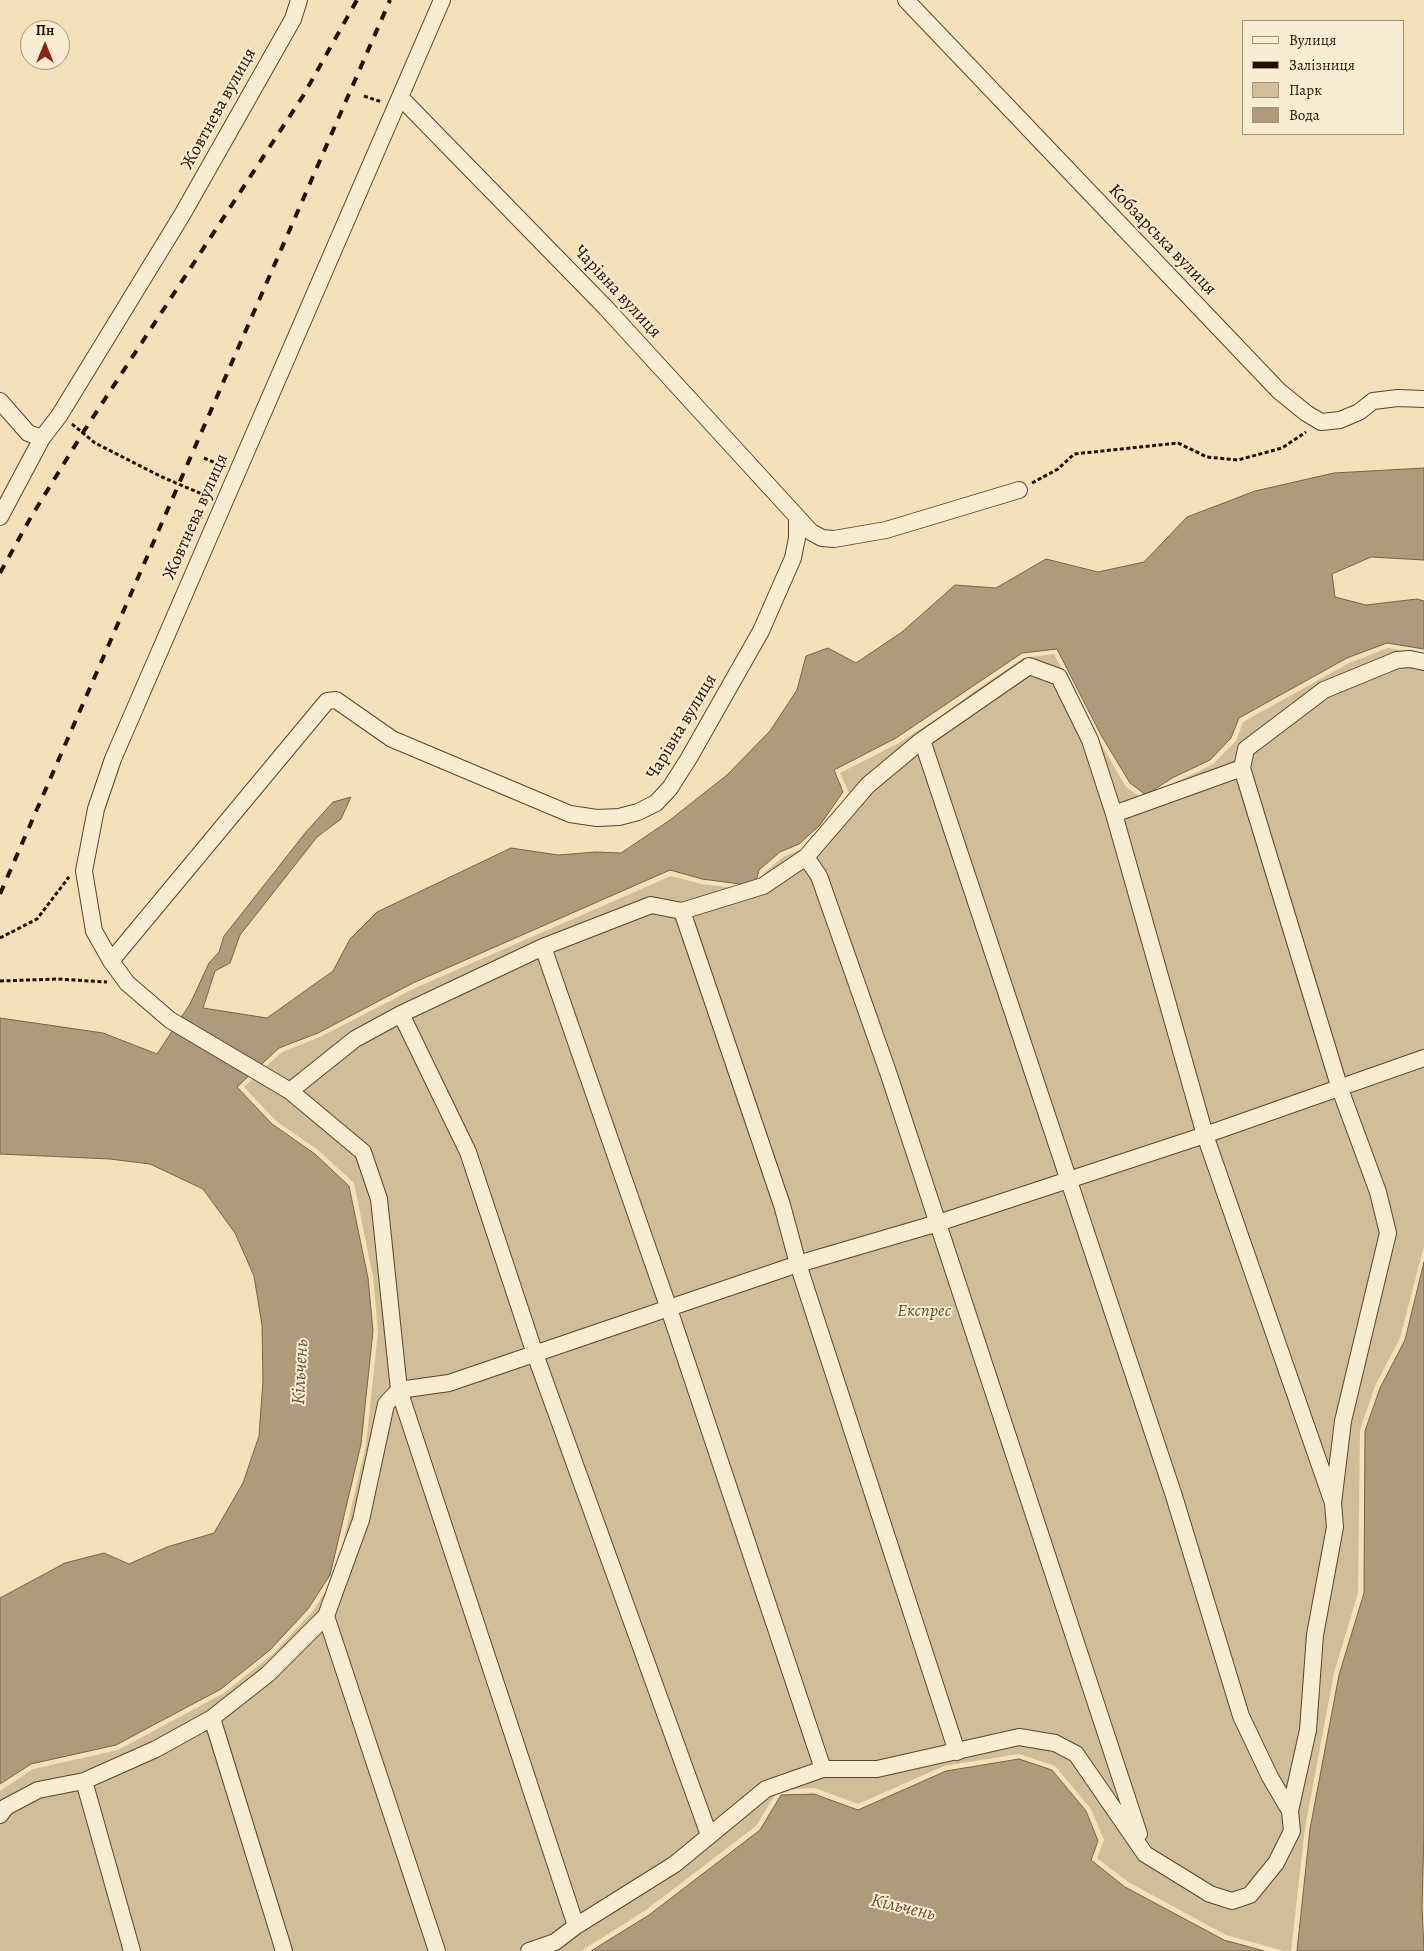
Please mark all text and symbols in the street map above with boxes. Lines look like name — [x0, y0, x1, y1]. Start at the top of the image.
north arrow — [20, 20, 70, 70]
legend — [1242, 20, 1404, 135]
text: Пн — [36, 21, 54, 40]
text: Вулиця — [1289, 30, 1336, 50]
street label: Жовтнева вулиця — [177, 44, 261, 174]
text: Залізниця — [1289, 55, 1355, 75]
text: Парк — [1289, 80, 1322, 100]
text: Вода — [1289, 105, 1320, 125]
street label: Кобзарська вулиця — [1103, 180, 1221, 300]
street label: Чарівна вулиця — [569, 241, 665, 343]
street label: Жовтнева вулиця — [159, 451, 233, 583]
street label: Чарівна вулиця — [642, 670, 722, 784]
park label: Експрес — [897, 1301, 951, 1323]
water label: Кільчень — [288, 1339, 314, 1405]
water label: Кільчень — [869, 1890, 937, 1926]

